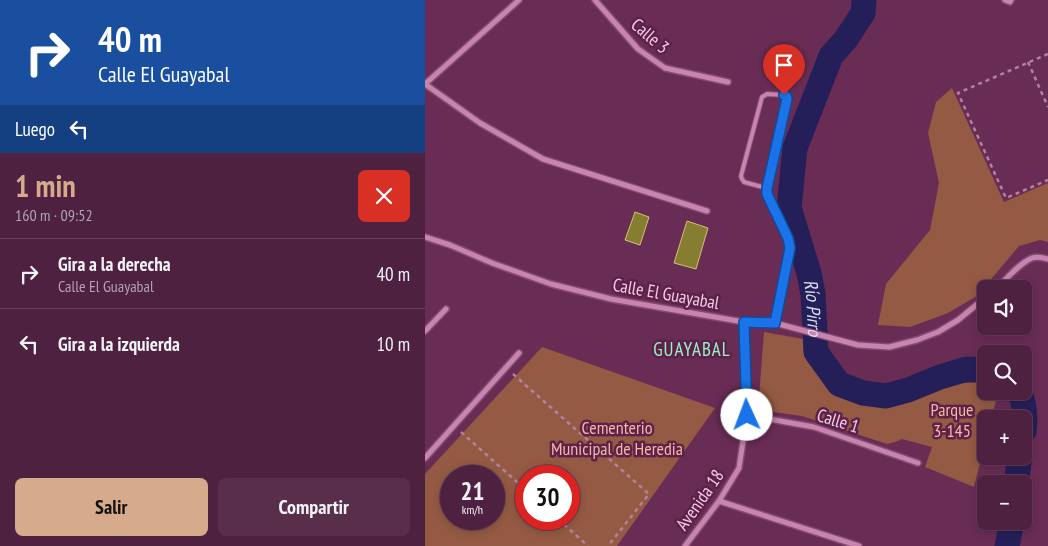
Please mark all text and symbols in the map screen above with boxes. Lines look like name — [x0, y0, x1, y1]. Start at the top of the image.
street label: Calle 3 — [627, 13, 674, 58]
text: 40 m — [98, 16, 162, 62]
icon: right — [15, 20, 80, 85]
pin — [763, 44, 805, 95]
icon: arrive — [770, 51, 798, 79]
text: Calle El Guayabal — [98, 60, 230, 88]
icon: left — [65, 115, 93, 143]
text: Luego — [15, 117, 55, 141]
text: 1 min — [15, 166, 76, 205]
button: close — [358, 170, 410, 222]
text: 160 m · 09:52 — [15, 205, 93, 225]
text: Gira a la derecha — [58, 252, 171, 276]
icon: right — [15, 260, 43, 288]
text: 40 m — [377, 262, 410, 286]
street label: Calle El Guayabal — [611, 273, 722, 314]
text: Calle El Guayabal — [58, 276, 154, 296]
water label: Río Pirro — [798, 277, 827, 339]
map controls — [977, 280, 1032, 530]
button: sound — [977, 280, 1032, 335]
icon: left — [15, 330, 43, 358]
text: Gira a la izquierda — [58, 332, 180, 356]
text: 10 m — [377, 332, 410, 356]
district label: GUAYABAL — [653, 337, 731, 361]
button: search — [977, 345, 1032, 400]
position arrow — [720, 388, 772, 440]
park label: Parque 3-145 — [931, 398, 973, 442]
street label: Calle 1 — [814, 403, 862, 438]
button: + — [977, 410, 1032, 465]
park label: Cementerio Municipal de Heredia — [551, 416, 683, 460]
speed limit sign: 30 — [515, 465, 580, 530]
street label: Avenida 18 — [670, 465, 729, 535]
text: 21 — [461, 475, 484, 507]
button: − — [977, 475, 1032, 530]
button: Salir — [15, 478, 208, 536]
button: Compartir — [218, 478, 410, 536]
text: km/h — [462, 502, 483, 517]

